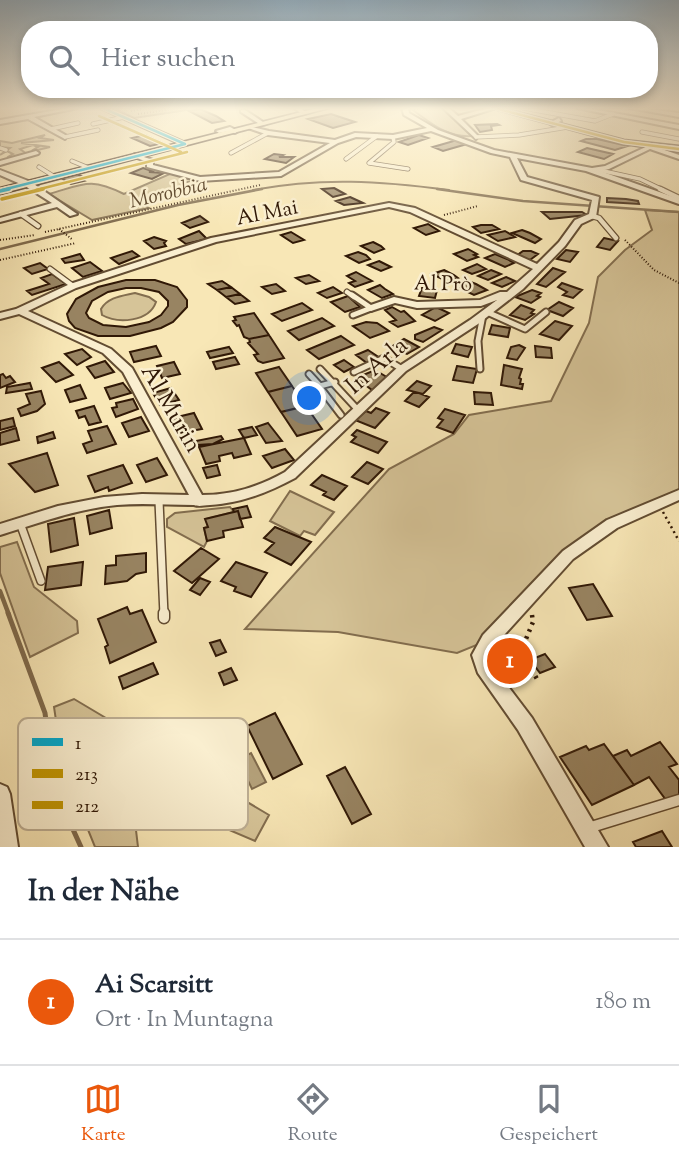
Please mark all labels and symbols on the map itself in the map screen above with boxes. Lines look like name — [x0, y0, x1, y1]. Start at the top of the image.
water label: Morobbia — [126, 170, 211, 217]
street label: Al Mai — [234, 193, 301, 235]
street label: Al Prò — [414, 269, 472, 301]
street label: In Arla — [339, 330, 416, 403]
street label: Al Murin — [131, 359, 209, 459]
your location — [292, 381, 326, 415]
pin: 1 — [487, 635, 533, 687]
legend — [18, 718, 248, 830]
text: 1 — [75, 731, 82, 758]
text: 213 — [75, 762, 98, 789]
text: 212 — [75, 794, 99, 821]

